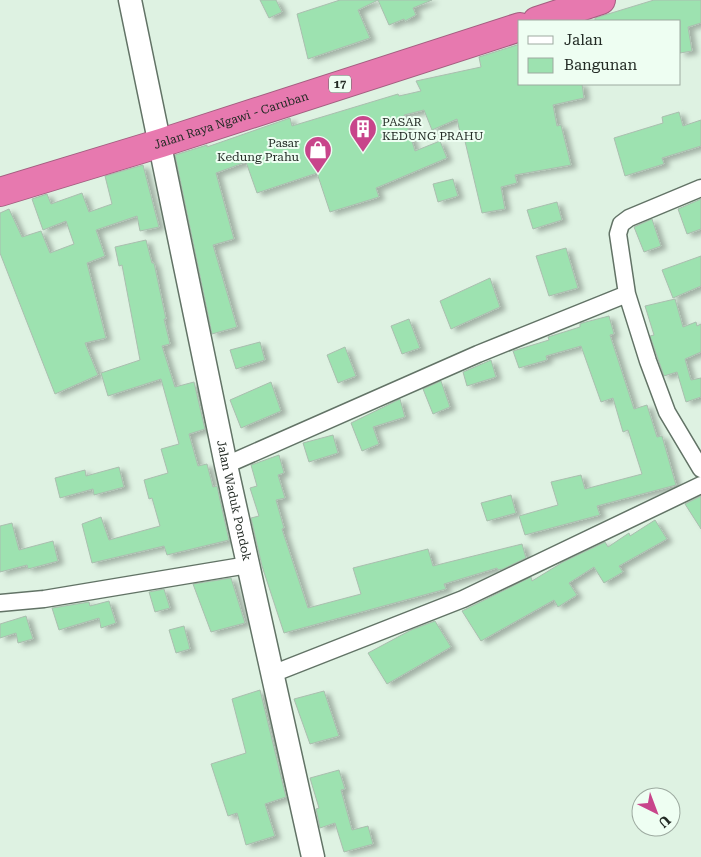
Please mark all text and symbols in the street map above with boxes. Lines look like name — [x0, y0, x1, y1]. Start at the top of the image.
legend — [518, 20, 681, 85]
text: Jalan — [564, 31, 603, 49]
text: Bangunan — [564, 56, 637, 74]
road number: 17 — [329, 76, 351, 92]
street label: Jalan Raya Ngawi - Caruban — [152, 89, 311, 152]
building icon: PASAR KEDUNG PRAHU — [348, 114, 378, 153]
place label: PASAR KEDUNG PRAHU — [382, 115, 484, 143]
shop icon: Pasar Kedung Prahu — [303, 135, 333, 174]
place label: Pasar Kedung Prahu — [217, 136, 300, 164]
street label: Jalan Waduk Pondok — [214, 439, 254, 562]
north arrow — [631, 787, 681, 837]
text: U — [655, 812, 674, 831]

